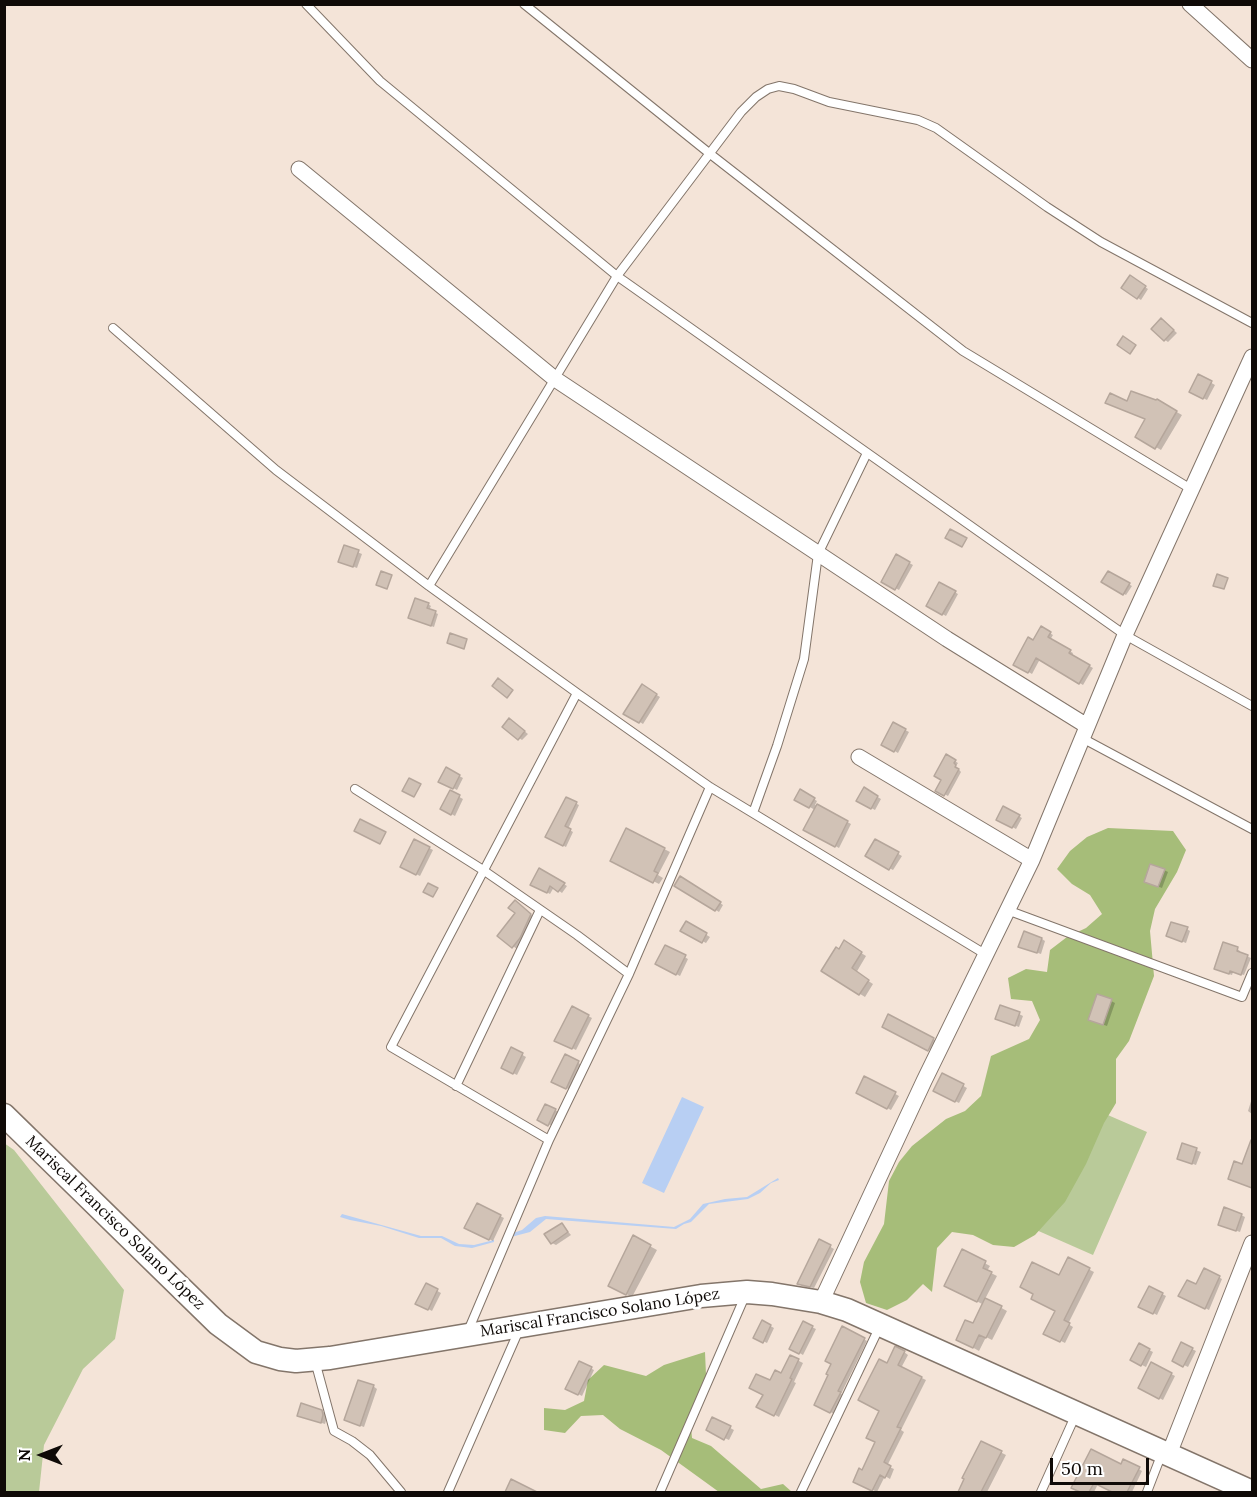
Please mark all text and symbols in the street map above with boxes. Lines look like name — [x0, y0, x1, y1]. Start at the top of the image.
street label: Mariscal Francisco Solano López — [21, 1132, 209, 1314]
street label: Mariscal Francisco Solano López — [479, 1285, 721, 1341]
north arrow — [12, 1425, 72, 1485]
scale bar — [1053, 1446, 1152, 1484]
text: N — [14, 1449, 34, 1461]
text: 50 m — [1061, 1457, 1103, 1480]

